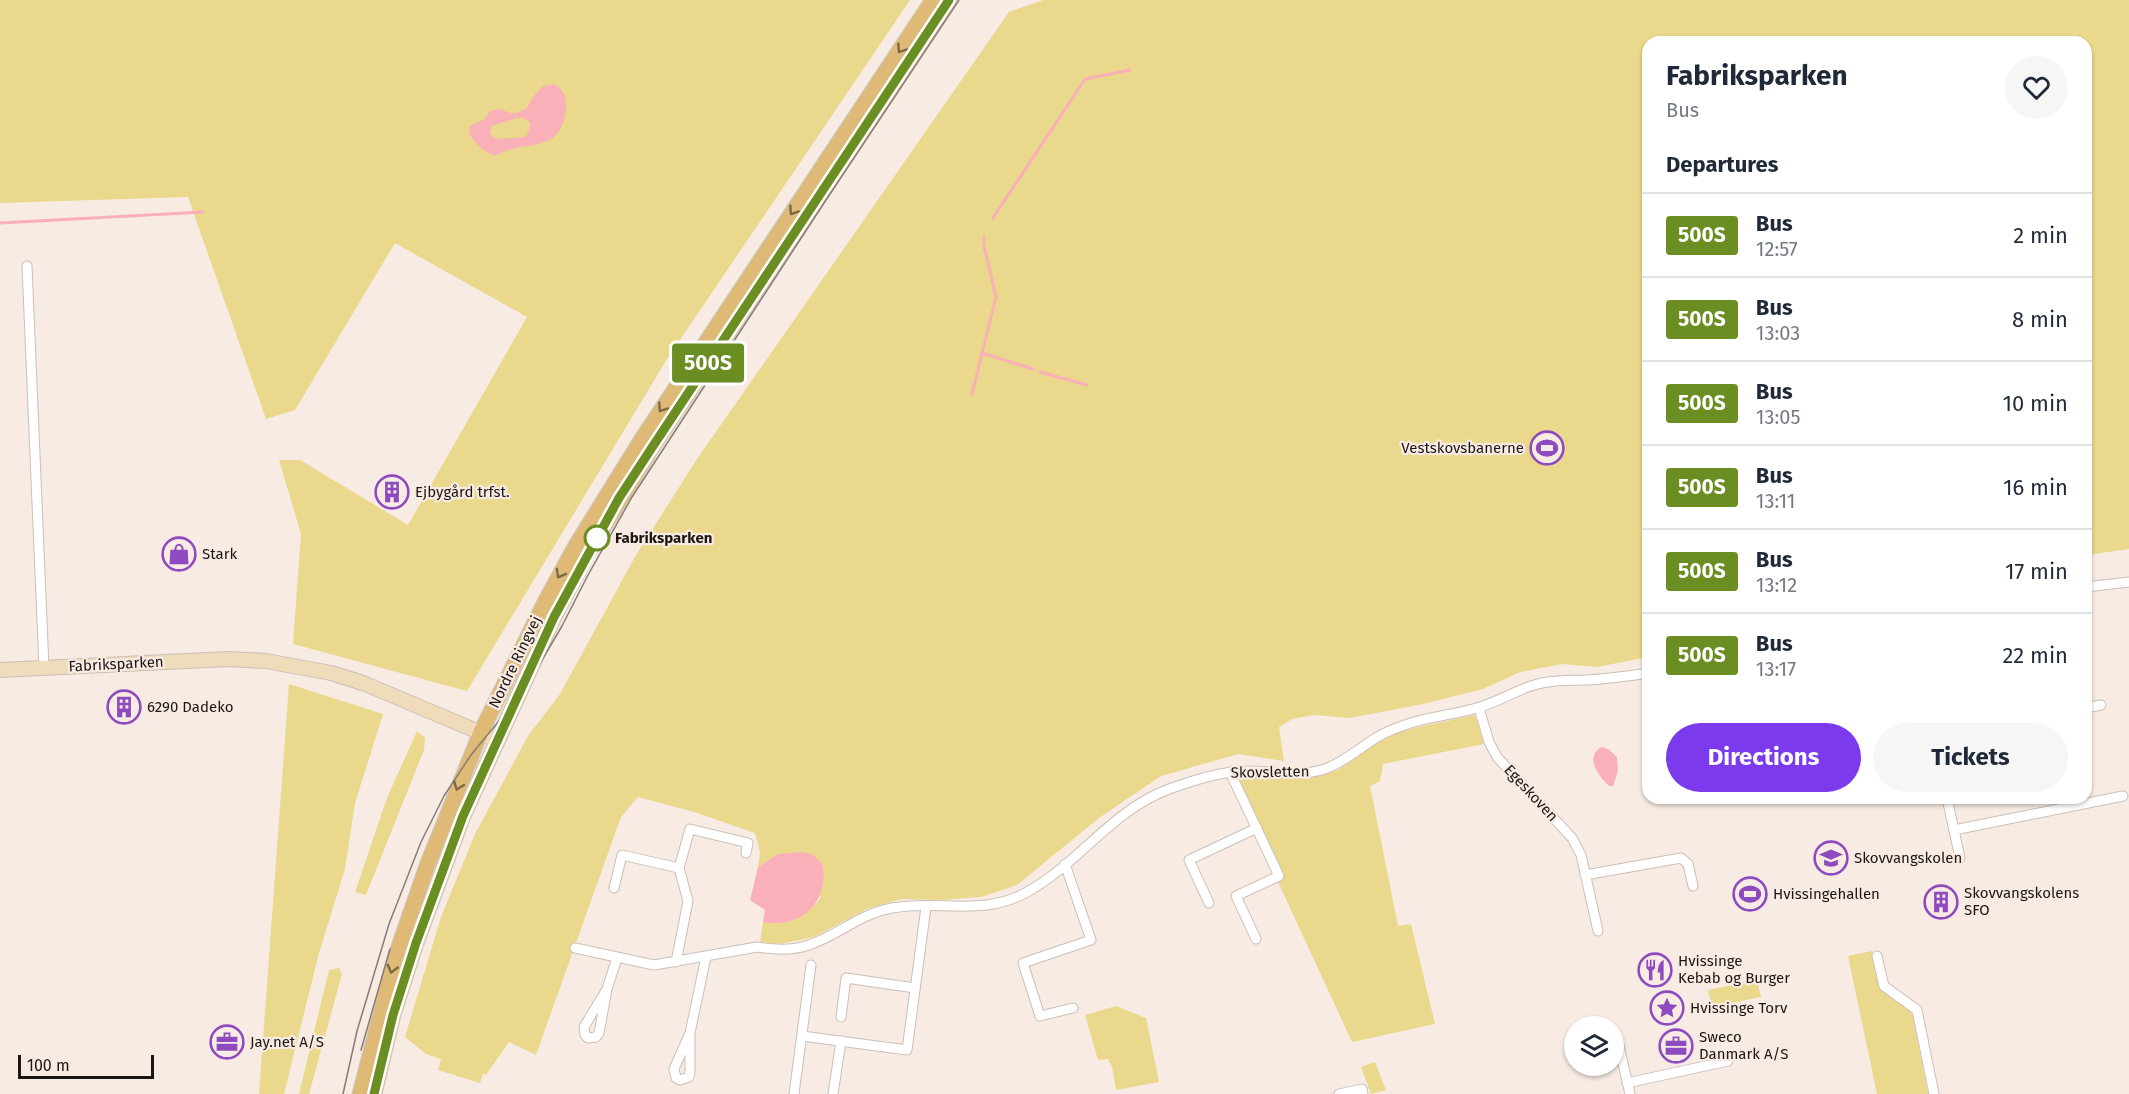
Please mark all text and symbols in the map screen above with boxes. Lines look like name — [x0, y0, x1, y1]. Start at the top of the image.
one-way arrow — [897, 42, 908, 53]
button: heart — [2005, 56, 2068, 119]
text: Fabriksparken — [1666, 59, 1848, 92]
text: Bus — [1666, 98, 1699, 122]
text: Departures — [1666, 151, 1778, 178]
one-way arrow — [789, 204, 800, 215]
text: Bus — [1756, 210, 1793, 237]
text: 500S — [1678, 222, 1726, 248]
text: 2 min — [2013, 222, 2068, 249]
text: 12:57 — [1756, 237, 1798, 261]
text: Bus — [1756, 294, 1793, 321]
text: 500S — [1678, 306, 1726, 332]
text: 8 min — [2012, 306, 2068, 333]
text: 13:03 — [1756, 321, 1800, 345]
line badge: 500S — [666, 344, 750, 382]
text: 500S — [684, 350, 732, 376]
text: Bus — [1756, 378, 1793, 405]
text: 500S — [1678, 390, 1726, 416]
text: 10 min — [2002, 390, 2068, 417]
one-way arrow — [658, 402, 669, 413]
text: 13:05 — [1756, 405, 1800, 429]
sports icon: Vestskovsbanerne — [1529, 430, 1565, 466]
place label: Vestskovsbanerne — [1401, 439, 1524, 457]
text: Bus — [1756, 462, 1793, 489]
building icon: Ejbygård trfst. — [374, 474, 410, 510]
text: 500S — [1678, 474, 1726, 500]
text: 16 min — [2003, 474, 2068, 501]
place label: Ejbygård trfst. — [415, 483, 510, 501]
text: 13:11 — [1756, 489, 1796, 513]
marker: Fabriksparken — [584, 525, 610, 551]
place label: Fabriksparken — [615, 529, 712, 547]
shop icon: Stark — [161, 536, 197, 572]
place label: Stark — [202, 545, 237, 563]
text: Bus — [1756, 546, 1793, 573]
text: 500S — [1678, 558, 1726, 584]
text: 17 min — [2005, 558, 2068, 585]
one-way arrow — [556, 568, 567, 579]
text: 13:12 — [1756, 573, 1797, 597]
street label: Nordre Ringvej — [485, 613, 545, 711]
text: Bus — [1756, 630, 1793, 657]
text: 500S — [1678, 642, 1726, 668]
text: 22 min — [2002, 642, 2068, 669]
street label: Fabriksparken — [68, 653, 164, 675]
text: 13:17 — [1756, 657, 1796, 681]
building icon: 6290 Dadeko — [106, 689, 142, 725]
place label: 6290 Dadeko — [147, 698, 233, 716]
button: Directions — [1666, 723, 1861, 792]
button: Tickets — [1873, 723, 2068, 792]
street label: Egeskoven — [1500, 761, 1562, 825]
street label: Skovsletten — [1230, 762, 1310, 782]
one-way arrow — [453, 779, 465, 790]
school or university icon: Skovvangskolen — [1813, 840, 1849, 876]
place label: Skovvangskolen — [1854, 849, 1962, 867]
sports icon: Hvissingehallen — [1732, 876, 1768, 912]
building icon: Skovvangskolens SFO — [1923, 884, 1959, 920]
place label: Skovvangskolens SFO — [1964, 884, 2079, 919]
place label: Hvissingehallen — [1773, 885, 1880, 903]
restaurant icon: Hvissinge Kebab og Burger — [1637, 952, 1673, 988]
place label: Hvissinge Kebab og Burger — [1678, 952, 1790, 987]
one-way arrow — [387, 963, 399, 974]
place icon: Hvissinge Torv — [1649, 990, 1685, 1026]
place label: Hvissinge Torv — [1690, 999, 1788, 1017]
map controls — [1564, 1016, 1624, 1076]
button: layers — [1564, 1016, 1624, 1076]
office icon: Jay.net A/S — [209, 1024, 245, 1060]
office icon: Sweco Danmark A/S — [1658, 1028, 1694, 1064]
place label: Sweco Danmark A/S — [1699, 1028, 1789, 1063]
place label: Jay.net A/S — [250, 1033, 324, 1051]
scale bar — [18, 1052, 154, 1080]
text: 100 m — [27, 1056, 70, 1075]

